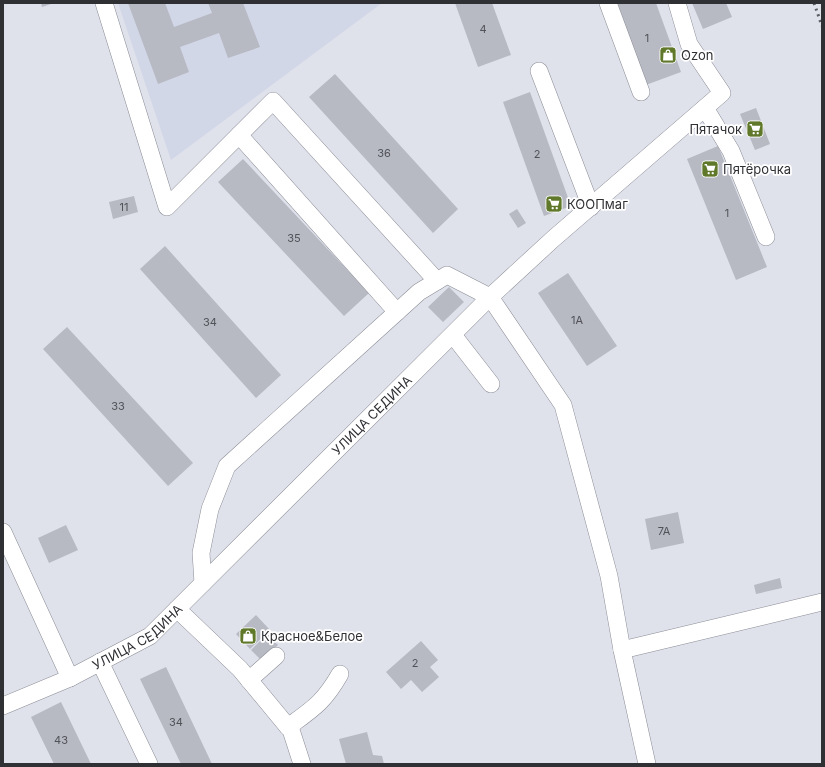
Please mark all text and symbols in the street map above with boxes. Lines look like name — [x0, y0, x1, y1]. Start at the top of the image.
house number: 4 — [479, 22, 487, 36]
house number: 1 — [645, 31, 649, 45]
shop icon: Ozon — [658, 45, 678, 65]
place label: Ozon — [681, 47, 713, 63]
supermarket icon: Пятачок — [745, 119, 765, 139]
place label: Пятачок — [689, 121, 742, 137]
house number: 36 — [377, 146, 391, 160]
house number: 2 — [534, 147, 540, 161]
supermarket icon: Пятёрочка — [700, 159, 720, 179]
place label: Пятёрочка — [723, 161, 791, 177]
supermarket icon: КООПмаг — [544, 194, 564, 214]
place label: КООПмаг — [567, 196, 628, 212]
house number: 11 — [120, 200, 128, 214]
house number: 1 — [725, 206, 729, 220]
house number: 35 — [287, 231, 301, 245]
house number: 1А — [571, 313, 583, 327]
house number: 34 — [203, 315, 217, 329]
street label: УЛИЦА СЕДИНА — [328, 372, 415, 458]
house number: 33 — [111, 399, 125, 413]
house number: 7А — [658, 524, 671, 538]
street label: УЛИЦА СЕДИНА — [90, 601, 185, 673]
shop icon: Красное&Белое — [238, 626, 258, 646]
place label: Красное&Белое — [261, 628, 363, 644]
house number: 2 — [412, 656, 418, 670]
house number: 34 — [169, 715, 183, 729]
house number: 43 — [54, 733, 68, 747]

